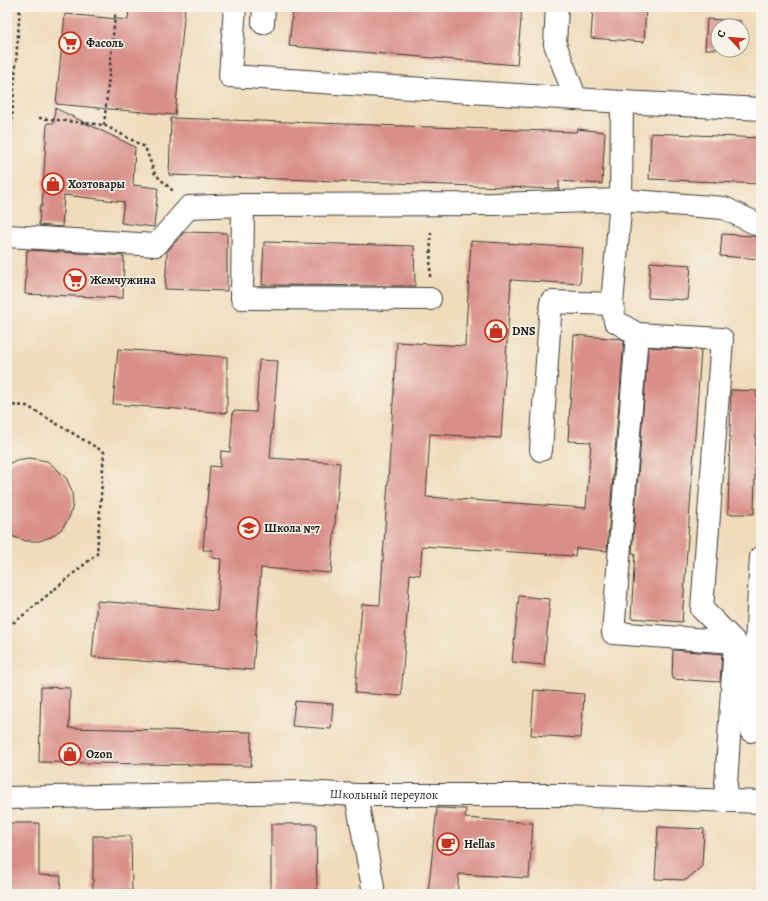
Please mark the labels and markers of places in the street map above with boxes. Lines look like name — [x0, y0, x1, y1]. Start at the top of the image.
supermarket icon: Фасоль — [57, 30, 83, 56]
place label: Фасоль — [86, 35, 124, 51]
shop icon: Хозтовары — [40, 171, 66, 197]
place label: Хозтовары — [68, 176, 125, 192]
supermarket icon: Жемчужина — [62, 267, 88, 293]
place label: Жемчужина — [90, 272, 156, 288]
shop icon: DNS — [483, 318, 509, 344]
place label: DNS — [512, 323, 536, 339]
school or university icon: Школа №7 — [236, 515, 262, 541]
place label: Школа №7 — [264, 520, 321, 536]
shop icon: Ozon — [57, 741, 83, 767]
place label: Ozon — [86, 746, 113, 762]
cafe icon: Hellas — [435, 831, 461, 857]
place label: Hellas — [464, 836, 495, 852]

